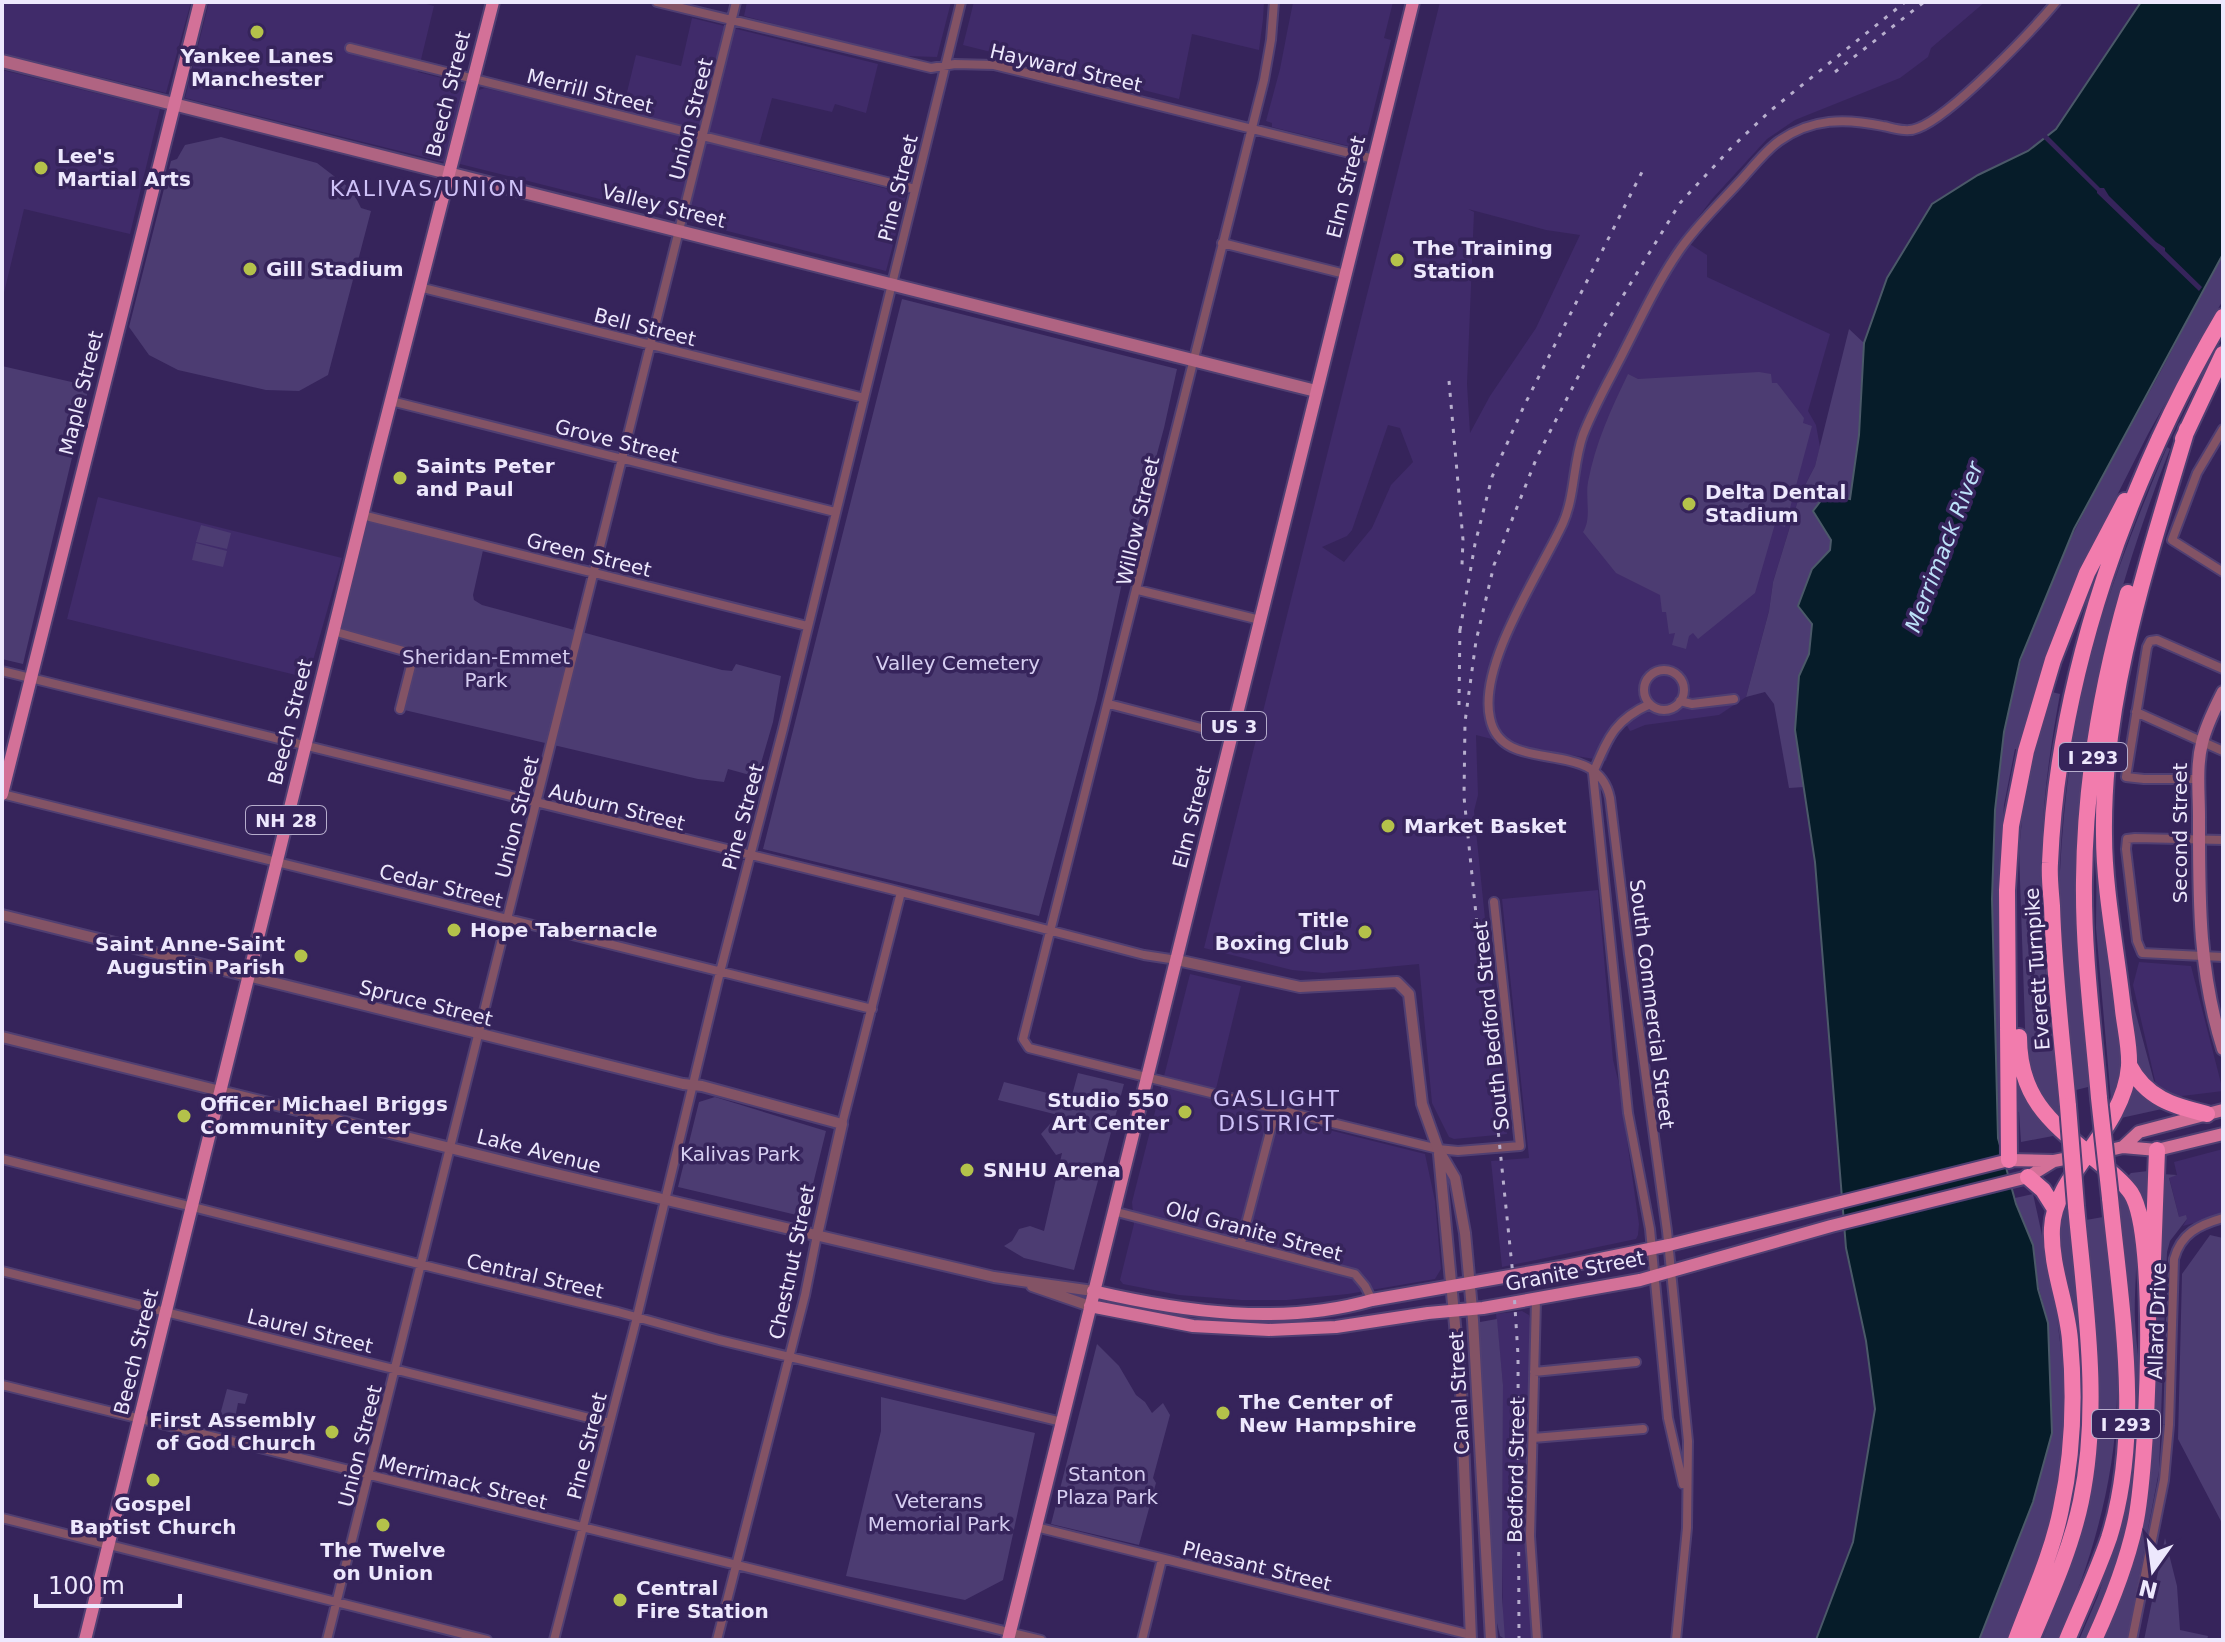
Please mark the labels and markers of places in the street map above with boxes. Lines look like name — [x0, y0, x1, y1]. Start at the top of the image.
marker: Yankee Lanes Manchester — [248, 23, 266, 41]
place label: Yankee Lanes Manchester — [179, 44, 334, 91]
place label: Lee's Martial Arts — [57, 144, 191, 191]
marker: Lee's Martial Arts — [32, 159, 50, 177]
place label: The Training Station — [1413, 236, 1553, 283]
marker: The Training Station — [1388, 251, 1406, 269]
place label: Gill Stadium — [266, 257, 404, 281]
marker: Gill Stadium — [241, 260, 259, 278]
place label: Saints Peter and Paul — [416, 454, 555, 501]
marker: Saints Peter and Paul — [391, 469, 409, 487]
place label: Delta Dental Stadium — [1705, 480, 1846, 527]
marker: Delta Dental Stadium — [1680, 495, 1698, 513]
place label: Market Basket — [1404, 814, 1567, 838]
marker: Market Basket — [1379, 817, 1397, 835]
place label: Title Boxing Club — [1215, 908, 1349, 955]
place label: Hope Tabernacle — [470, 918, 658, 942]
marker: Hope Tabernacle — [445, 921, 463, 939]
marker: Title Boxing Club — [1356, 923, 1374, 941]
place label: Saint Anne-Saint Augustin Parish — [95, 932, 285, 979]
marker: Saint Anne-Saint Augustin Parish — [292, 947, 310, 965]
place label: Studio 550 Art Center — [1047, 1088, 1169, 1135]
place label: Officer Michael Briggs Community Center — [200, 1092, 448, 1139]
marker: Studio 550 Art Center — [1176, 1103, 1194, 1121]
marker: Officer Michael Briggs Community Center — [175, 1107, 193, 1125]
place label: SNHU Arena — [983, 1158, 1121, 1182]
marker: SNHU Arena — [958, 1161, 976, 1179]
place label: The Center of New Hampshire — [1239, 1390, 1417, 1437]
marker: The Center of New Hampshire — [1214, 1404, 1232, 1422]
place label: First Assembly of God Church — [149, 1408, 316, 1455]
marker: First Assembly of God Church — [323, 1423, 341, 1441]
marker: Gospel Baptist Church — [144, 1471, 162, 1489]
place label: Gospel Baptist Church — [69, 1492, 237, 1539]
marker: The Twelve on Union — [374, 1516, 392, 1534]
place label: The Twelve on Union — [320, 1538, 446, 1585]
place label: Central Fire Station — [636, 1576, 769, 1623]
marker: Central Fire Station — [611, 1591, 629, 1609]

